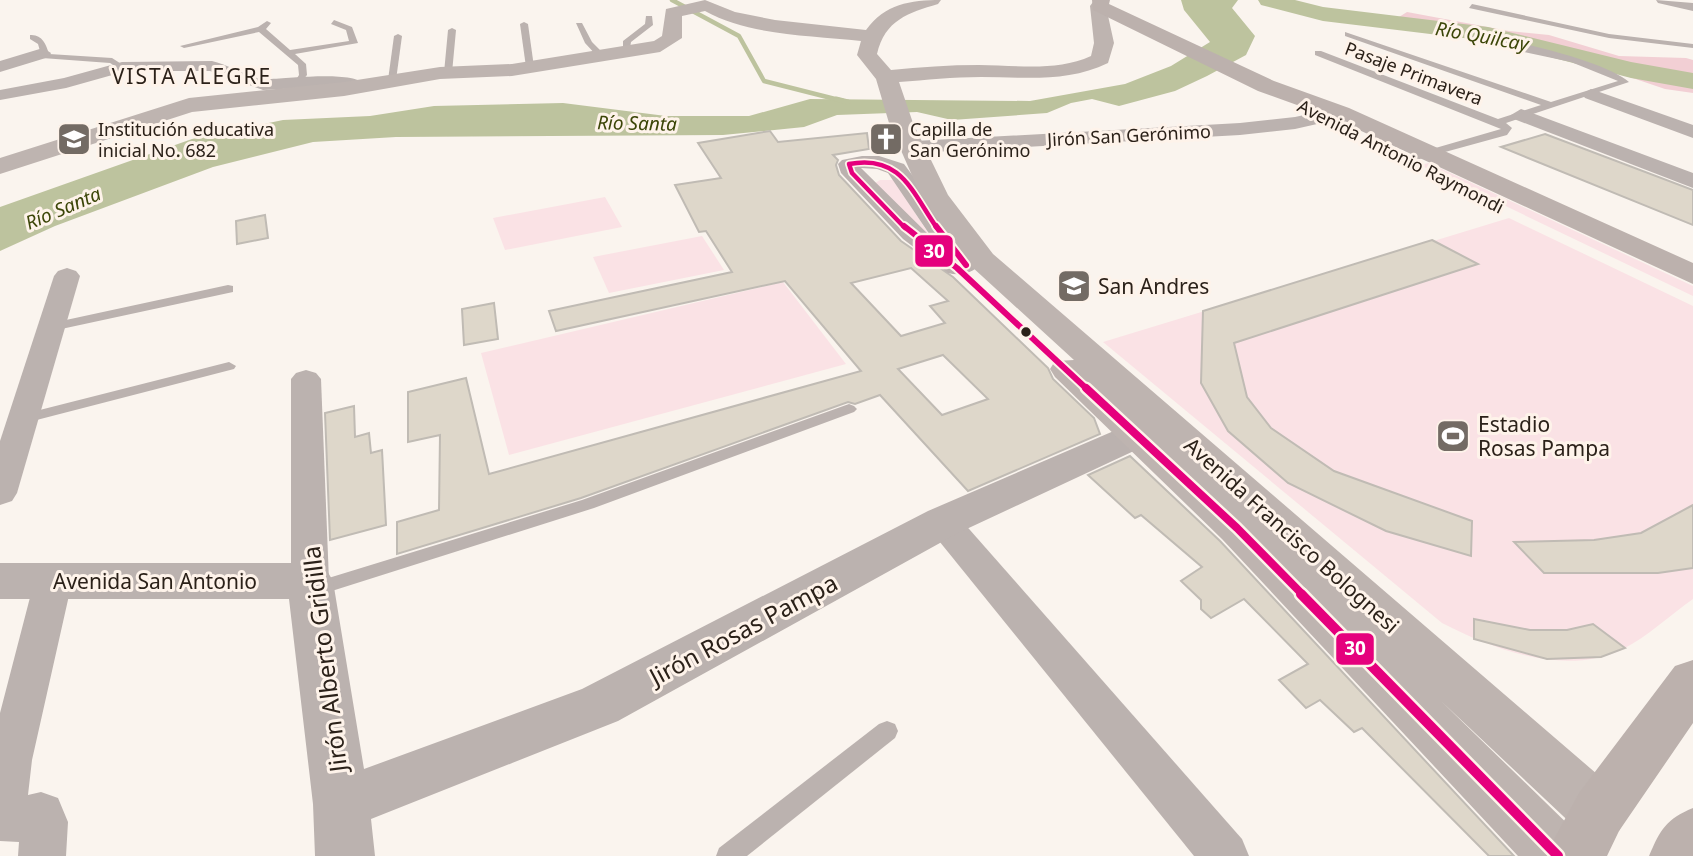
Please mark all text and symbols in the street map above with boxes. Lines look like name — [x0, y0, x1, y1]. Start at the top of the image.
water label: Río Quilcay — [1433, 15, 1532, 57]
street label: Pasaje Primavera — [1342, 36, 1486, 110]
district label: VISTA ALEGRE — [112, 62, 272, 90]
street label: Avenida Antonio Raymondi — [1294, 93, 1508, 219]
water label: Río Santa — [597, 109, 677, 137]
place label: Institución educativa inicial No. 682 — [98, 117, 274, 162]
place label: Capilla de San Gerónimo — [910, 117, 1031, 162]
street label: Jirón San Gerónimo — [1045, 119, 1211, 151]
school or university icon: Institución educativa inicial No. 682 — [55, 120, 93, 158]
church icon: Capilla de San Gerónimo — [867, 120, 905, 158]
water label: Río Santa — [21, 180, 105, 236]
line badge: 30 — [914, 234, 954, 268]
text: 30 — [923, 238, 945, 264]
school or university icon: San Andres — [1055, 267, 1093, 305]
place label: San Andres — [1098, 272, 1209, 300]
unlabelled marker — [1019, 325, 1033, 339]
place label: Estadio Rosas Pampa — [1478, 410, 1610, 462]
sports icon: Estadio Rosas Pampa — [1434, 417, 1472, 455]
street label: Avenida Francisco Bolognesi — [1179, 431, 1405, 639]
street label: Jirón Alberto Gridilla — [294, 544, 354, 776]
street label: Jirón Rosas Pampa — [641, 565, 843, 693]
street label: Avenida San Antonio — [53, 567, 257, 595]
line badge: 30 — [1335, 632, 1375, 666]
text: 30 — [1344, 635, 1366, 661]

